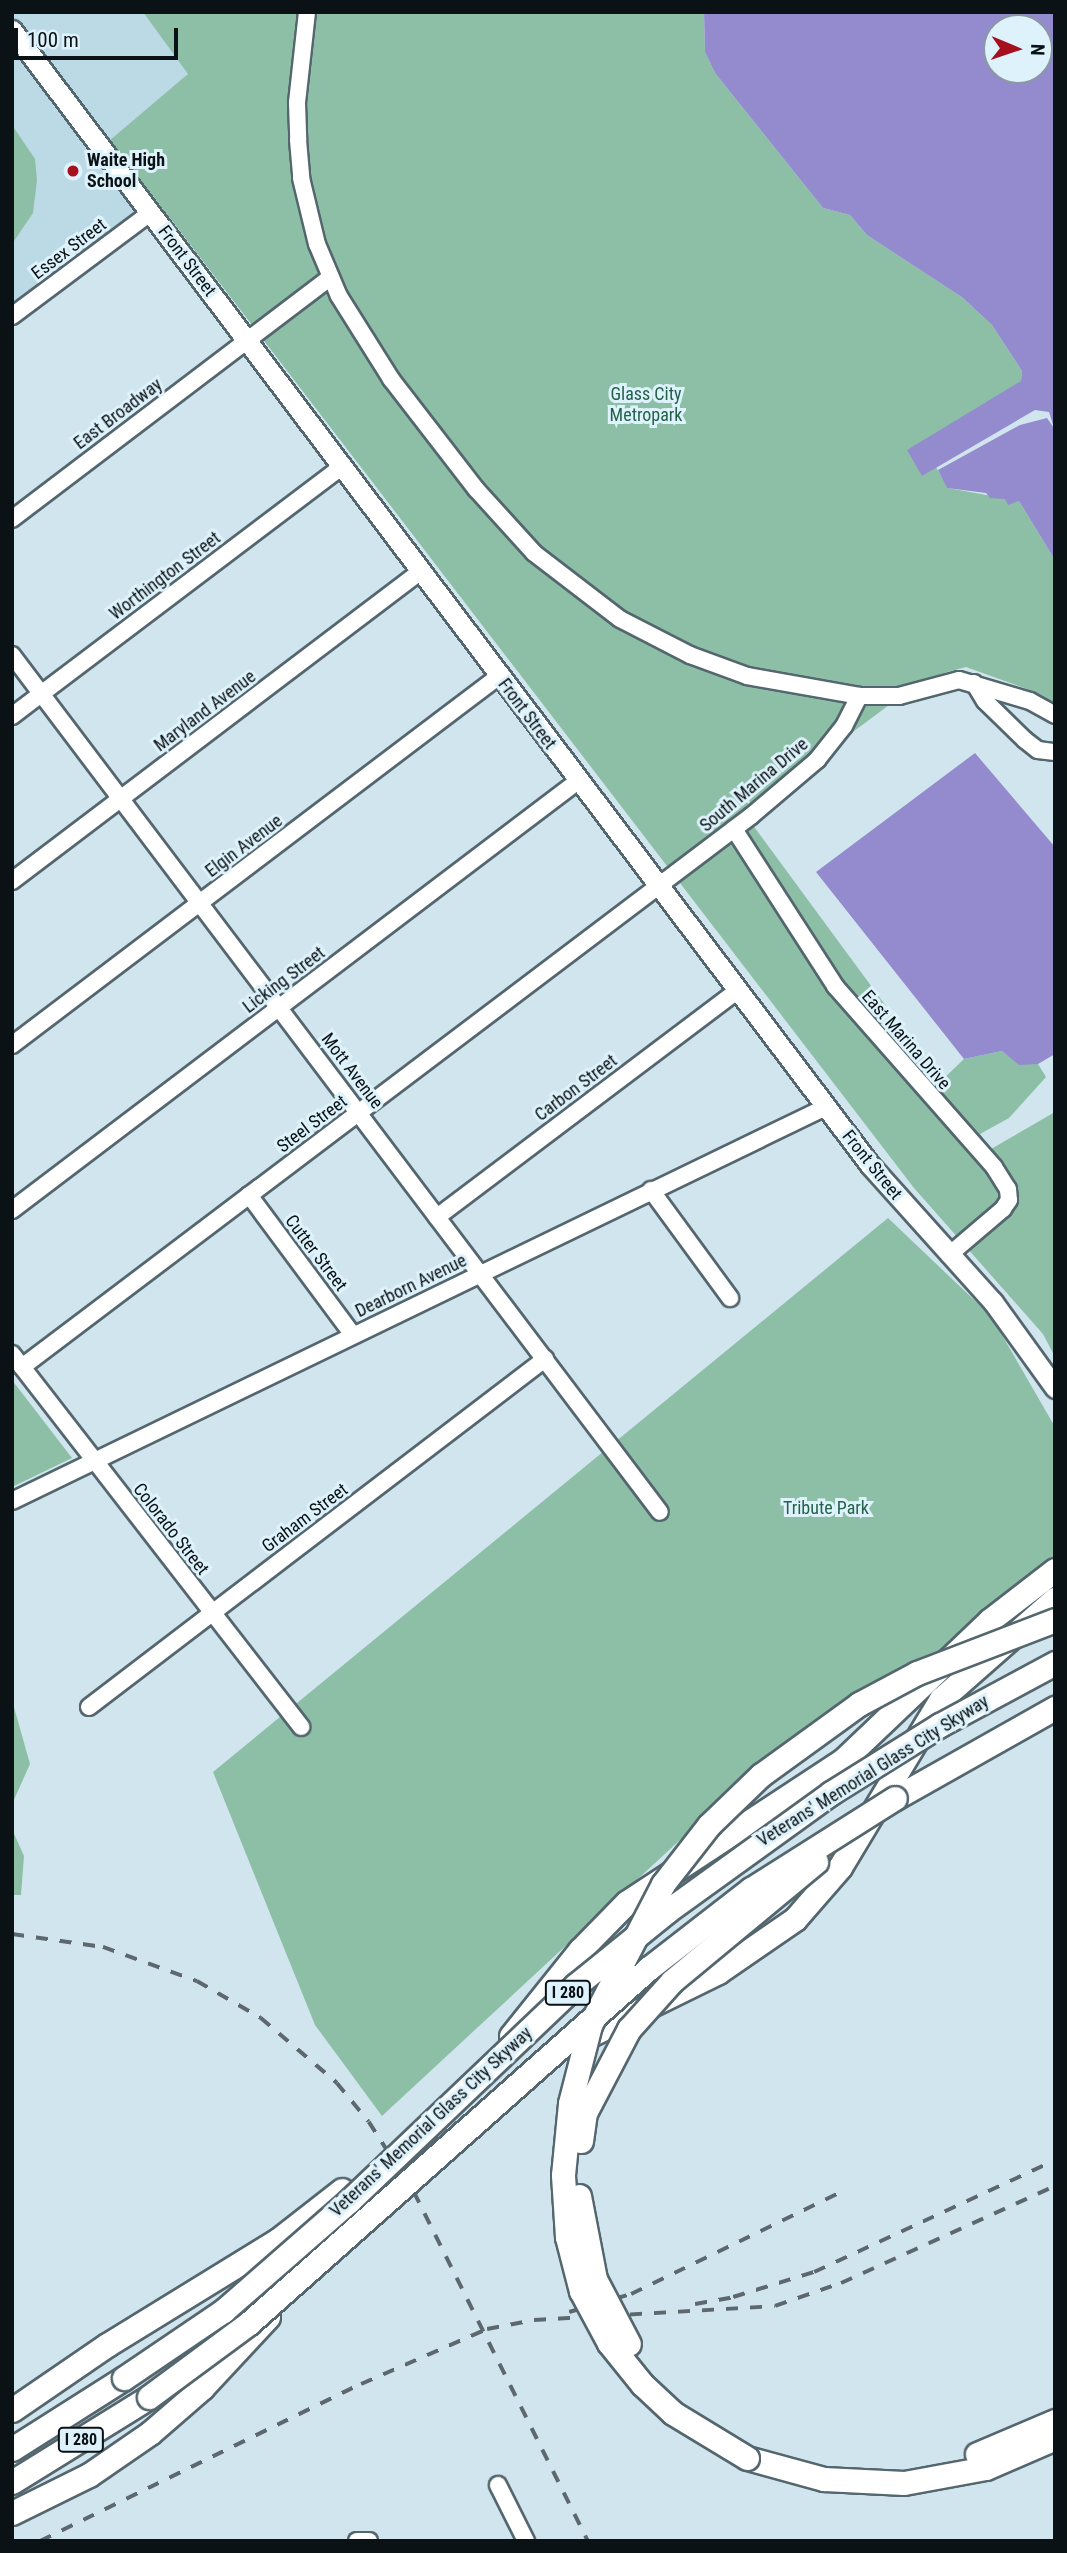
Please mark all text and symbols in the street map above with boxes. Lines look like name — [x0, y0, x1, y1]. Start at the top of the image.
scale bar — [18, 14, 182, 58]
north arrow — [983, 14, 1053, 84]
text: 100 m — [27, 28, 79, 52]
text: N — [1026, 43, 1049, 56]
place label: Waite High School — [87, 150, 165, 192]
marker: Waite High School — [65, 163, 81, 179]
street label: Essex Street — [27, 214, 111, 284]
street label: Front Street — [153, 221, 221, 301]
street label: East Broadway — [70, 374, 166, 454]
park label: Glass City Metropark — [610, 384, 682, 426]
street label: Worthington Street — [105, 527, 225, 625]
street label: Maryland Avenue — [150, 666, 260, 756]
street label: Front Street — [493, 674, 561, 754]
street label: South Marina Drive — [696, 734, 812, 836]
street label: Elgin Avenue — [201, 810, 287, 882]
street label: Licking Street — [239, 942, 329, 1018]
street label: East Marina Drive — [857, 986, 955, 1094]
street label: Mott Avenue — [317, 1029, 387, 1113]
street label: Carbon Street — [531, 1050, 621, 1126]
street label: Steel Street — [273, 1091, 351, 1157]
street label: Front Street — [837, 1126, 907, 1204]
street label: Cutter Street — [280, 1211, 352, 1295]
street label: Dearborn Avenue — [352, 1250, 470, 1322]
street label: Colorado Street — [128, 1479, 214, 1579]
street label: Graham Street — [258, 1479, 352, 1557]
park label: Tribute Park — [783, 1497, 869, 1519]
street label: Veterans' Memorial Glass City Skyway — [753, 1691, 993, 1851]
road number: I 280 — [544, 1980, 592, 2006]
street label: Veterans' Memorial Glass City Skyway — [325, 2022, 537, 2222]
road number: I 280 — [56, 2428, 106, 2452]

